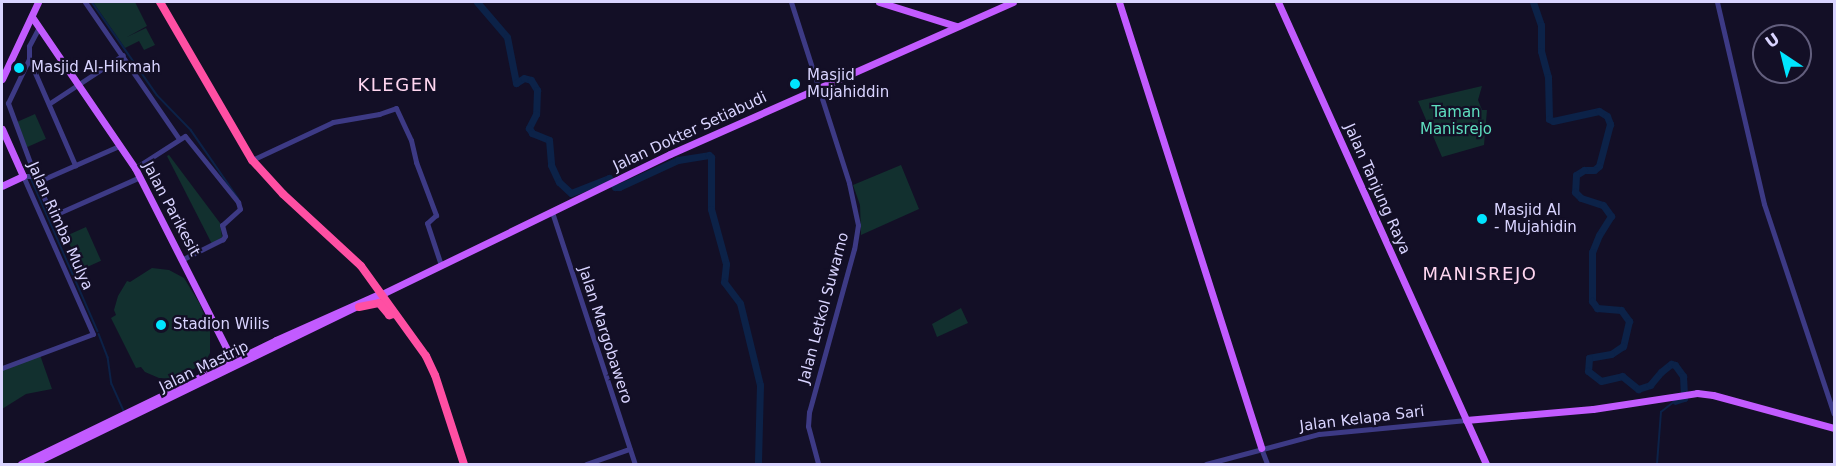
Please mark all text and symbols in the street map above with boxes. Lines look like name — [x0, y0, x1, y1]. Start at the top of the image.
north arrow — [1752, 24, 1812, 84]
text: U — [1762, 29, 1783, 52]
place label: Masjid Al-Hikmah — [31, 59, 161, 77]
marker: Masjid Al-Hikmah — [12, 61, 26, 75]
place label: Masjid Mujahiddin — [807, 66, 889, 101]
district label: KLEGEN — [358, 74, 438, 96]
marker: Masjid Mujahiddin — [788, 77, 802, 91]
street label: Jalan Dokter Setiabudi — [610, 88, 770, 176]
park label: Taman Manisrejo — [1420, 103, 1492, 138]
street label: Jalan Tanjung Raya — [1340, 121, 1414, 257]
street label: Jalan Rimba Mulya — [24, 159, 96, 293]
street label: Jalan Parikesit — [139, 159, 203, 259]
place label: Masjid Al - Mujahidin — [1494, 201, 1577, 236]
marker: Masjid Al - Mujahidin — [1475, 212, 1489, 226]
street label: Jalan Letkol Suwarno — [795, 230, 853, 386]
district label: MANISREJO — [1423, 263, 1537, 285]
street label: Jalan Margobawero — [574, 264, 636, 406]
place label: Stadion Wilis — [173, 316, 270, 334]
marker: Stadion Wilis — [154, 318, 168, 332]
street label: Jalan Mastrip — [156, 338, 252, 396]
street label: Jalan Kelapa Sari — [1299, 402, 1425, 436]

